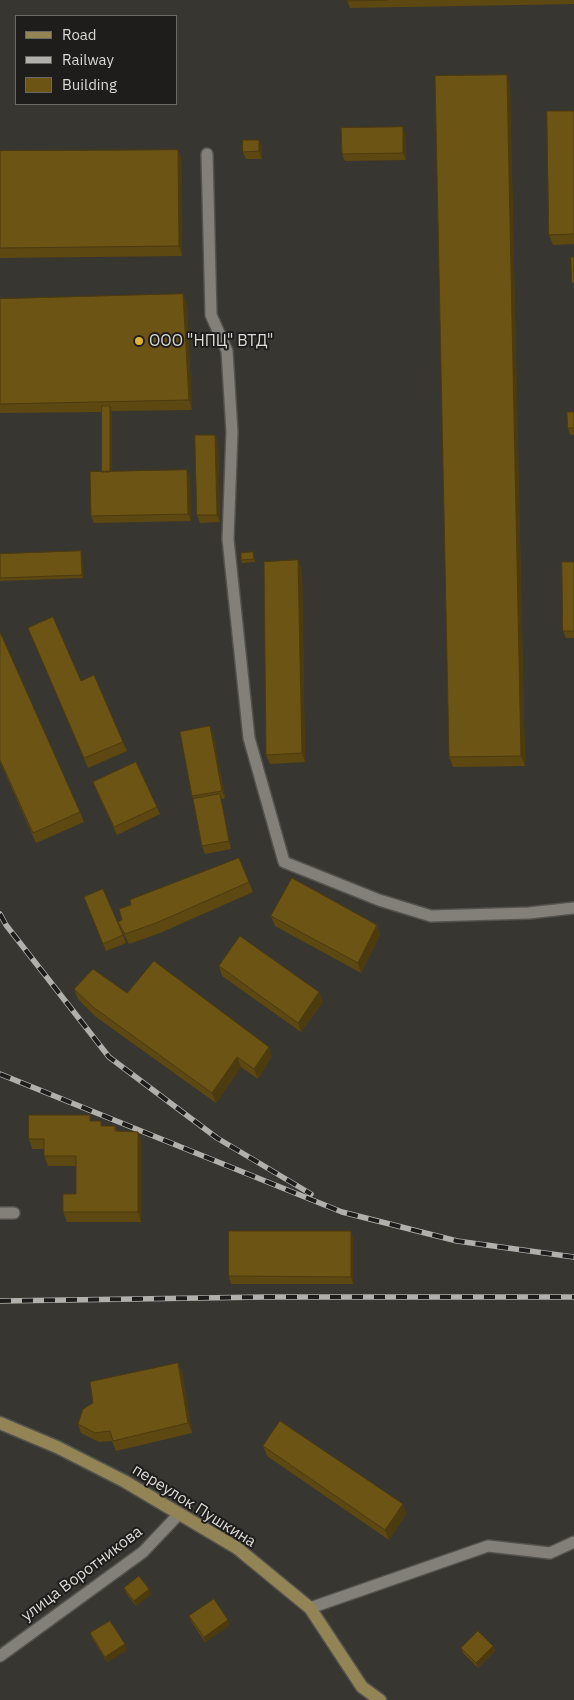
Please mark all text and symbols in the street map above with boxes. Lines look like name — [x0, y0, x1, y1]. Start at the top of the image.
legend — [15, 15, 178, 105]
text: Road — [62, 25, 97, 44]
text: Railway — [62, 50, 114, 69]
text: Building — [62, 75, 117, 94]
place label: ООО "НПЦ" ВТД" — [149, 331, 273, 351]
marker: ООО "НПЦ" ВТД" — [133, 335, 145, 347]
street label: переулок Пушкина — [129, 1460, 259, 1552]
street label: улица Воротникова — [18, 1522, 146, 1626]

